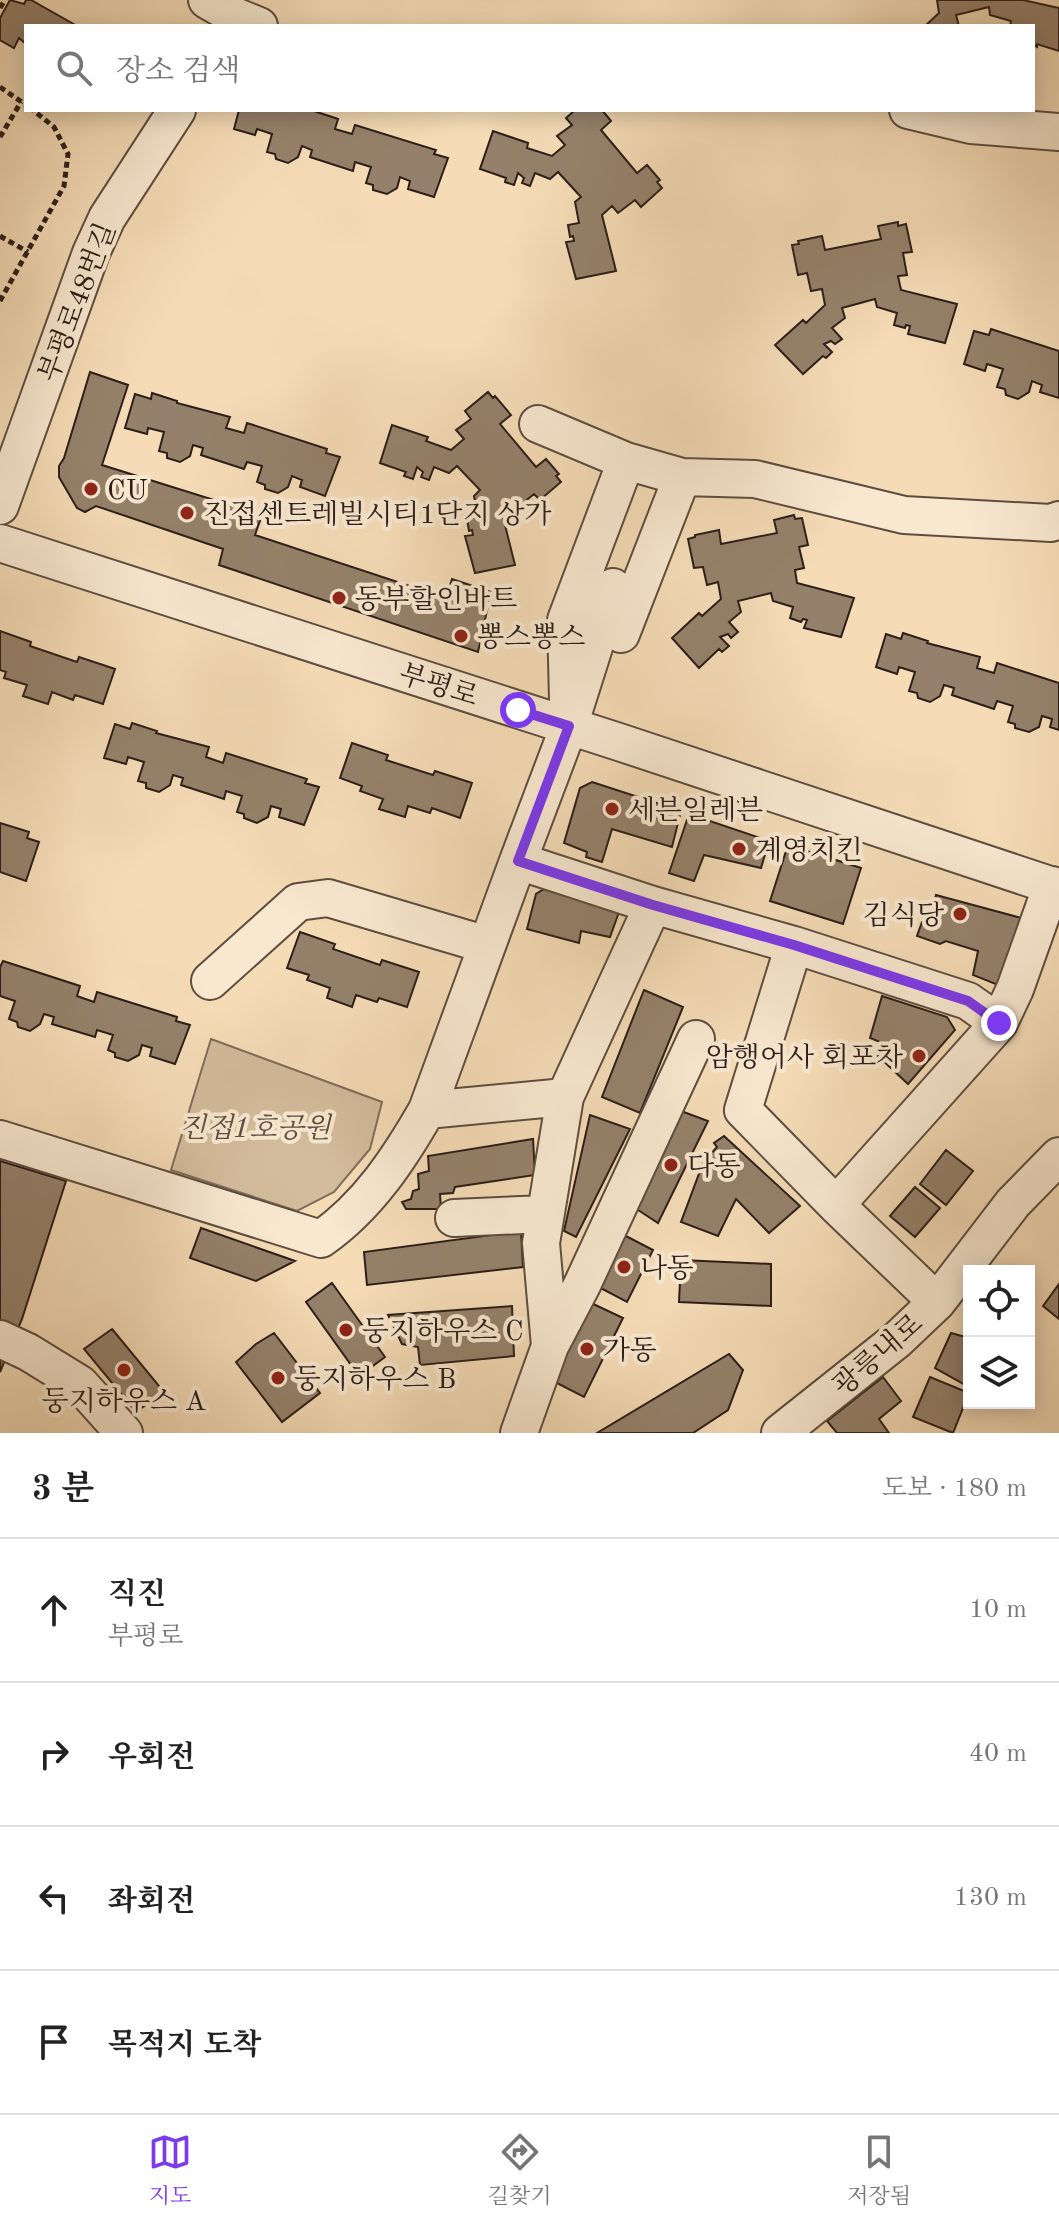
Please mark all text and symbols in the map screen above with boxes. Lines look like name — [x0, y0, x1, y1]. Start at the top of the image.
search box — [24, 24, 1035, 112]
icon: search — [52, 46, 96, 90]
text: 장소 검색 — [116, 57, 240, 87]
street label: 부평로48번길 — [34, 219, 122, 386]
place label: CU — [107, 478, 148, 506]
marker: CU — [82, 480, 100, 498]
place label: 진접센트레빌시티1단지 상가 — [203, 500, 552, 530]
marker: 진접센트레빌시티1단지 상가 — [178, 504, 196, 522]
place label: 동부할인바트 — [355, 585, 517, 615]
marker: 동부할인바트 — [330, 589, 348, 607]
place label: 뽕스뽕스 — [477, 622, 585, 653]
marker: 뽕스뽕스 — [452, 627, 470, 645]
street label: 부평로 — [395, 659, 482, 713]
route start — [500, 692, 536, 728]
place label: 세븐일레븐 — [628, 795, 763, 826]
marker: 세븐일레븐 — [603, 800, 621, 818]
place label: 계영치킨 — [755, 836, 863, 866]
marker: 계영치킨 — [730, 840, 748, 858]
place label: 김식당 — [863, 901, 944, 931]
marker: 김식당 — [951, 905, 969, 923]
route end — [981, 1005, 1017, 1041]
place label: 암행어사 회포차 — [706, 1043, 903, 1073]
marker: 암행어사 회포차 — [910, 1047, 928, 1065]
park label: 진접1호공원 — [179, 1113, 333, 1144]
place label: 다동 — [687, 1152, 741, 1182]
marker: 다동 — [662, 1156, 680, 1174]
place label: 나동 — [640, 1254, 694, 1284]
marker: 나동 — [615, 1258, 633, 1276]
map controls — [963, 1265, 1035, 1409]
button: locate — [963, 1265, 1035, 1337]
street label: 광릉내로 — [828, 1309, 929, 1402]
place label: 둥지하우스 C — [362, 1317, 524, 1347]
marker: 둥지하우스 C — [337, 1321, 355, 1339]
place label: 가동 — [603, 1336, 657, 1366]
button: layers — [963, 1337, 1035, 1409]
marker: 가동 — [578, 1340, 596, 1358]
marker: 둥지하우스 A — [115, 1361, 133, 1379]
place label: 둥지하우스 B — [294, 1365, 456, 1395]
marker: 둥지하우스 B — [269, 1369, 287, 1387]
place label: 둥지하우스 A — [42, 1387, 206, 1417]
text: 3 분 — [32, 1473, 94, 1507]
text: 도보 · 180 m — [882, 1476, 1027, 1502]
text: 직진 — [108, 1580, 166, 1610]
icon: ahead — [32, 1588, 76, 1632]
text: 10 m — [969, 1597, 1027, 1623]
text: 부평로 — [108, 1624, 183, 1650]
icon: right — [32, 1732, 76, 1776]
text: 40 m — [969, 1741, 1027, 1767]
text: 우회전 — [108, 1743, 195, 1773]
icon: left — [32, 1876, 76, 1920]
text: 130 m — [954, 1885, 1027, 1911]
text: 좌회전 — [108, 1887, 195, 1917]
icon: arrive — [32, 2020, 76, 2064]
text: 목적지 도착 — [108, 2031, 261, 2061]
tab: 지도 — [148, 2130, 192, 2211]
tab: 길찾기 — [488, 2130, 551, 2211]
tab: 저장됨 — [847, 2130, 911, 2211]

